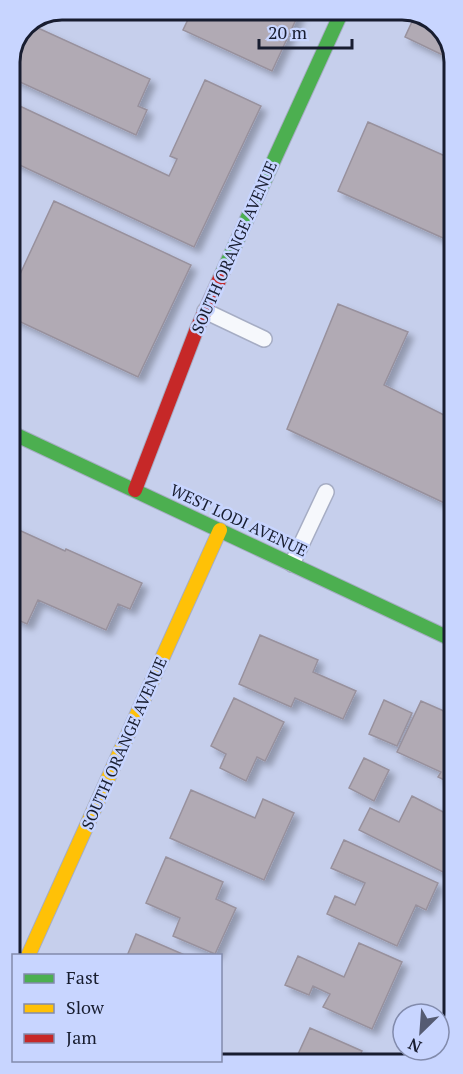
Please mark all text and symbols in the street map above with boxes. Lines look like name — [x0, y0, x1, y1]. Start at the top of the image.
scale bar — [259, 12, 352, 50]
text: 20 m — [268, 20, 308, 44]
street label: SOUTH ORANGE AVENUE — [186, 157, 282, 337]
street label: WEST LODI AVENUE — [167, 479, 311, 561]
street label: SOUTH ORANGE AVENUE — [76, 653, 172, 833]
legend — [12, 954, 222, 1062]
text: Fast — [66, 965, 100, 989]
text: Slow — [66, 995, 105, 1019]
north arrow — [391, 1002, 451, 1062]
text: Jam — [66, 1025, 97, 1049]
text: N — [405, 1033, 425, 1058]

